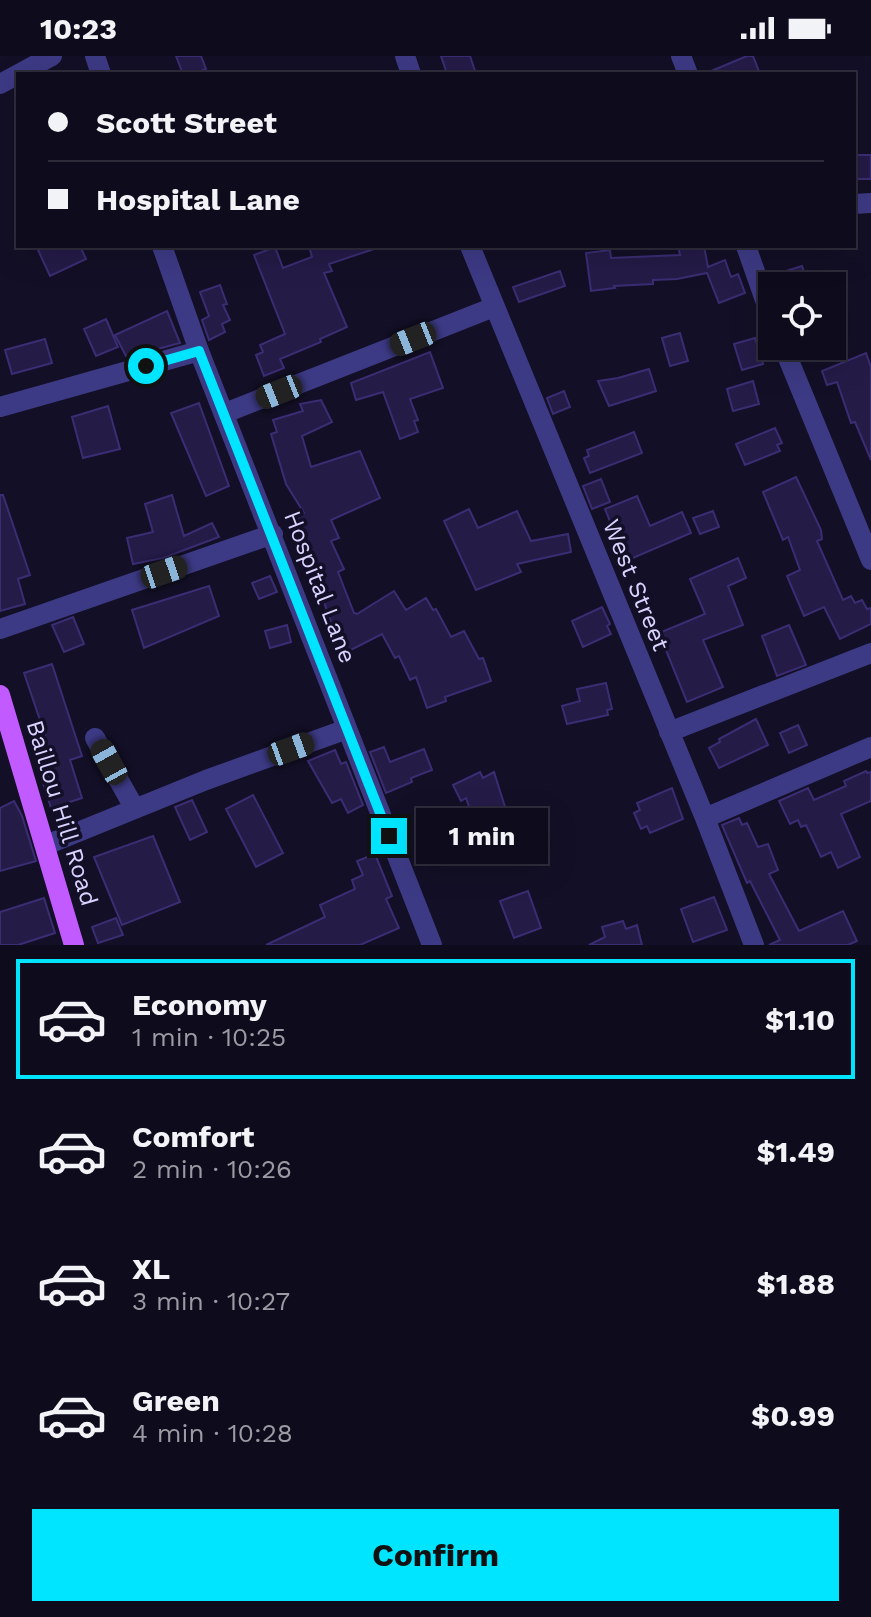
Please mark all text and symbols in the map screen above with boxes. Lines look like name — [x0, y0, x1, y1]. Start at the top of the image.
text: 10:23 — [40, 11, 117, 46]
text: Scott Street — [96, 105, 277, 140]
text: Hospital Lane — [96, 182, 300, 217]
map controls — [758, 272, 846, 360]
button: locate — [758, 272, 846, 360]
car — [386, 319, 440, 359]
route start — [128, 348, 164, 384]
car — [252, 372, 306, 412]
street label: Hospital Lane — [278, 507, 362, 667]
street label: West Street — [597, 515, 675, 655]
car — [137, 553, 191, 591]
street label: Baillou Hill Road — [20, 717, 104, 909]
car — [264, 730, 318, 768]
car — [87, 735, 131, 789]
callout: 1 min — [417, 808, 549, 864]
route end — [371, 818, 407, 854]
text: 1 min — [449, 821, 515, 851]
icon: car — [36, 983, 108, 1055]
text: Economy — [132, 987, 267, 1022]
text: $1.10 — [765, 1002, 835, 1037]
text: 1 min · 10:25 — [132, 1022, 286, 1052]
icon: car — [36, 1115, 108, 1187]
text: Comfort — [132, 1119, 254, 1154]
text: $1.49 — [756, 1134, 835, 1169]
text: 2 min · 10:26 — [132, 1154, 292, 1184]
icon: car — [36, 1247, 108, 1319]
text: XL — [132, 1251, 170, 1286]
text: $1.88 — [757, 1266, 835, 1301]
text: 3 min · 10:27 — [132, 1286, 290, 1316]
icon: car — [36, 1379, 108, 1451]
text: Green — [132, 1383, 220, 1418]
text: $0.99 — [751, 1398, 835, 1433]
text: 4 min · 10:28 — [132, 1418, 293, 1448]
button: Confirm — [32, 1509, 839, 1601]

